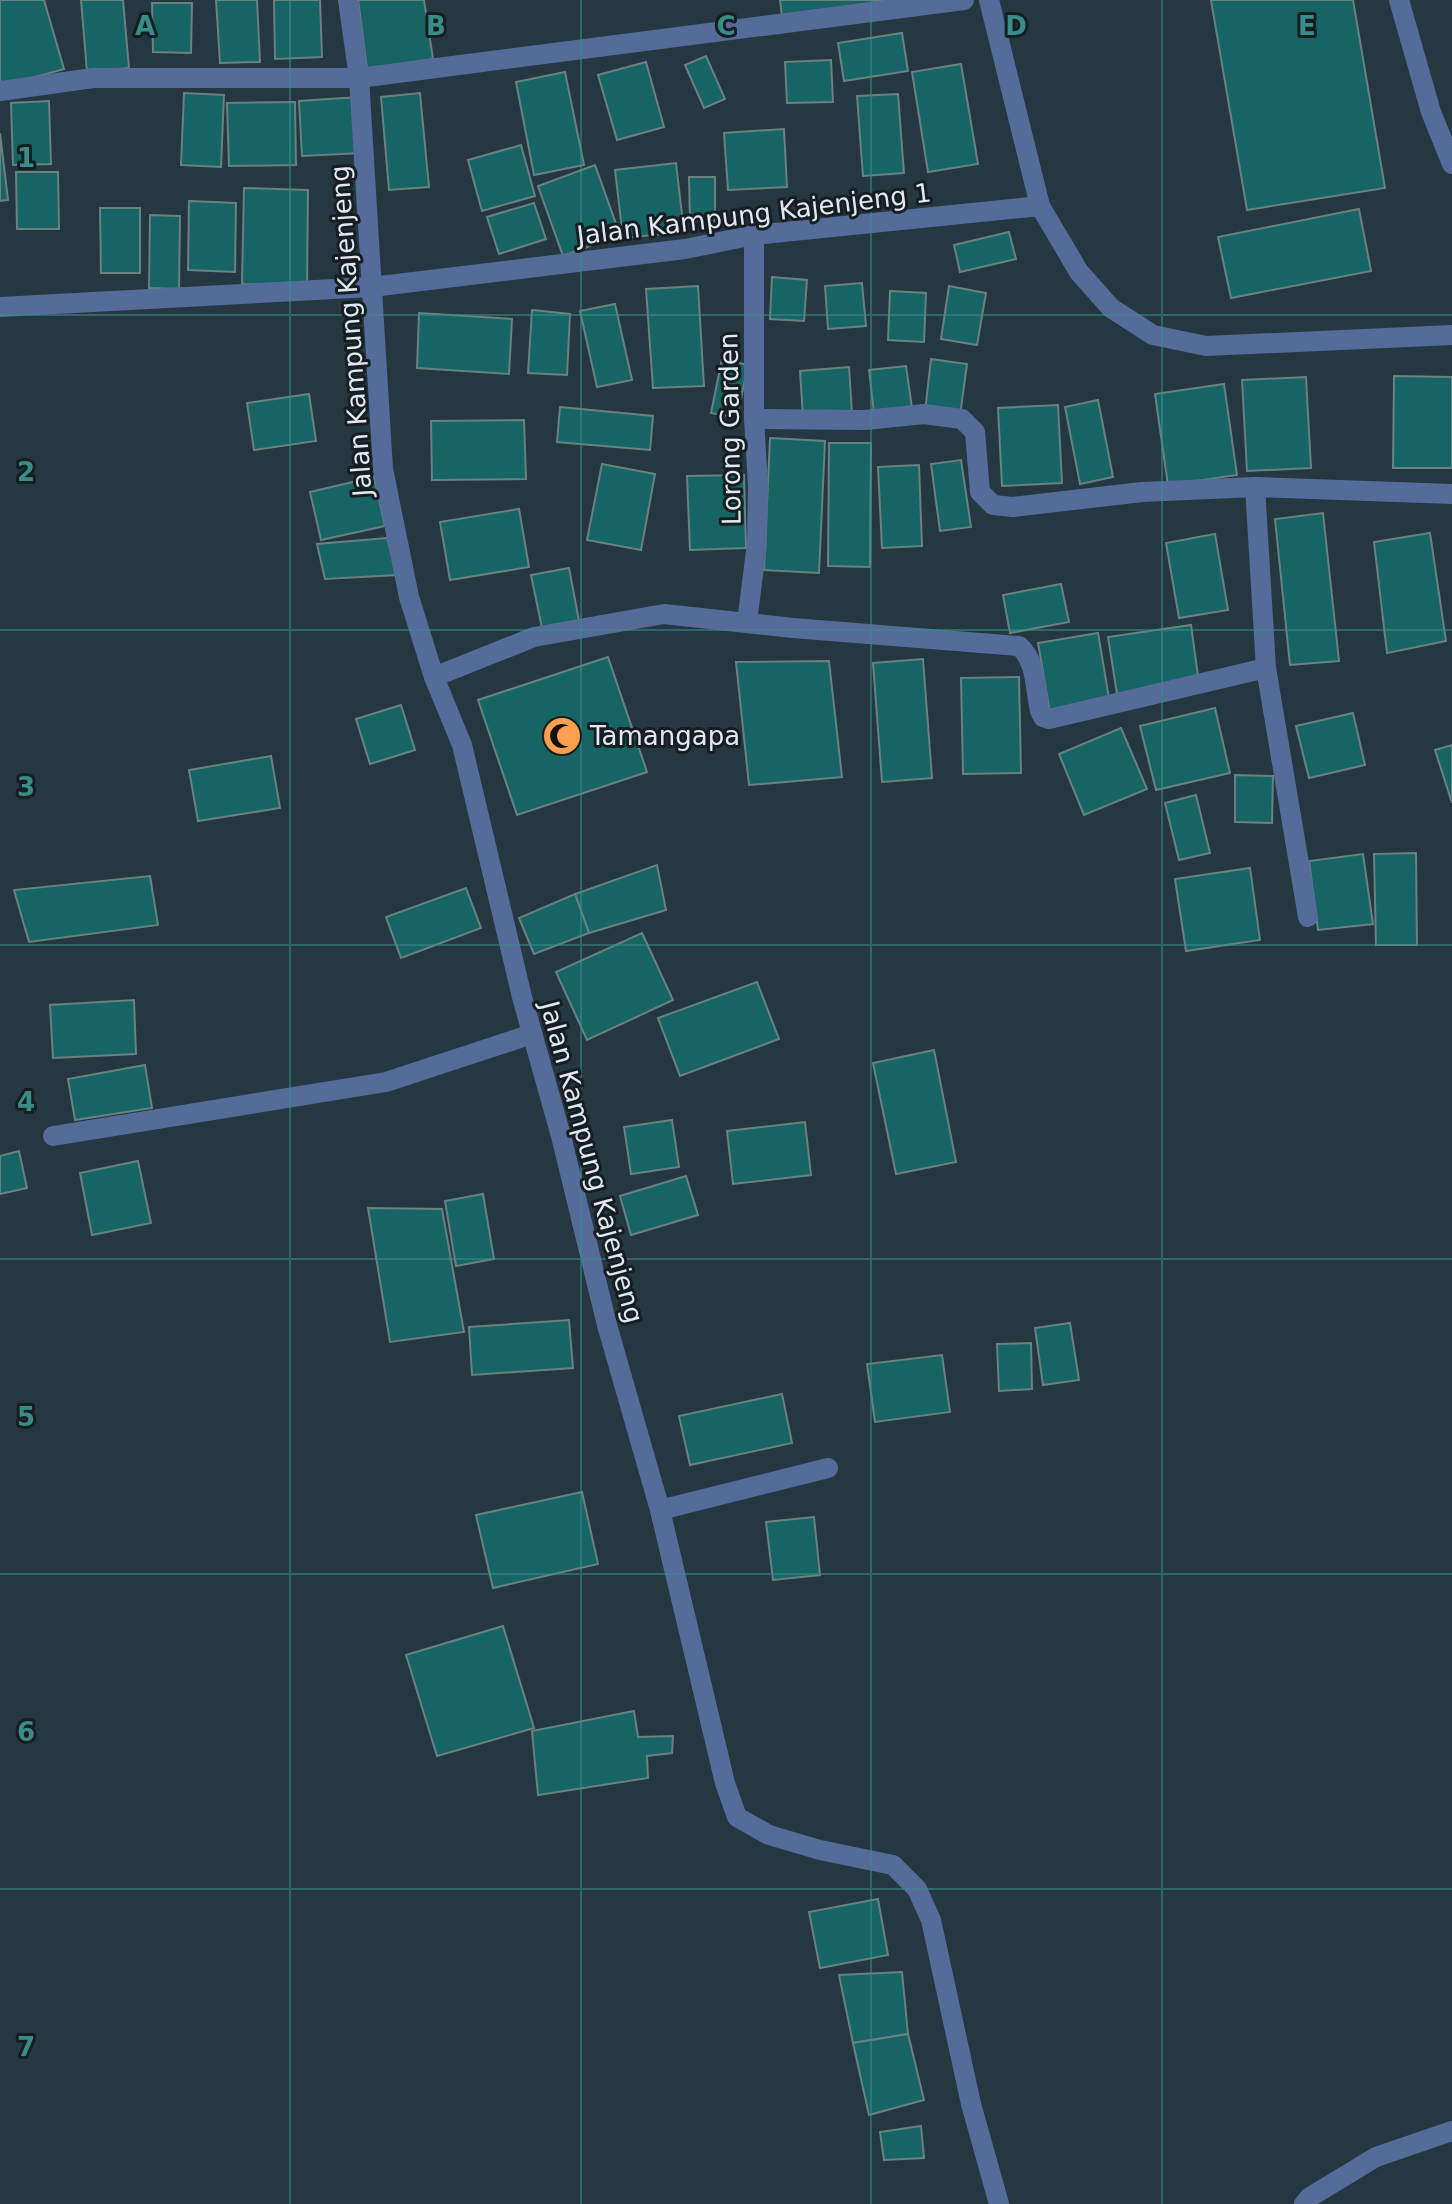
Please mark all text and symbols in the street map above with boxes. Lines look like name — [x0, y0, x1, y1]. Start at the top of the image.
text: A — [135, 11, 155, 41]
text: B — [426, 11, 446, 41]
text: C — [716, 11, 736, 41]
text: D — [1005, 11, 1027, 41]
text: E — [1298, 11, 1316, 41]
text: 1 — [17, 143, 35, 173]
street label: Jalan Kampung Kajenjeng — [324, 164, 378, 500]
street label: Jalan Kampung Kajenjeng 1 — [573, 177, 933, 251]
street label: Lorong Garden — [713, 333, 747, 525]
text: 2 — [17, 457, 35, 487]
mosque icon: Tamangapa — [541, 715, 583, 757]
place label: Tamangapa — [589, 721, 740, 751]
text: 3 — [17, 772, 35, 802]
street label: Jalan Kampung Kajenjeng — [534, 996, 649, 1326]
text: 4 — [17, 1087, 35, 1117]
text: 5 — [17, 1402, 35, 1432]
text: 6 — [17, 1717, 35, 1747]
text: 7 — [17, 2032, 35, 2062]

